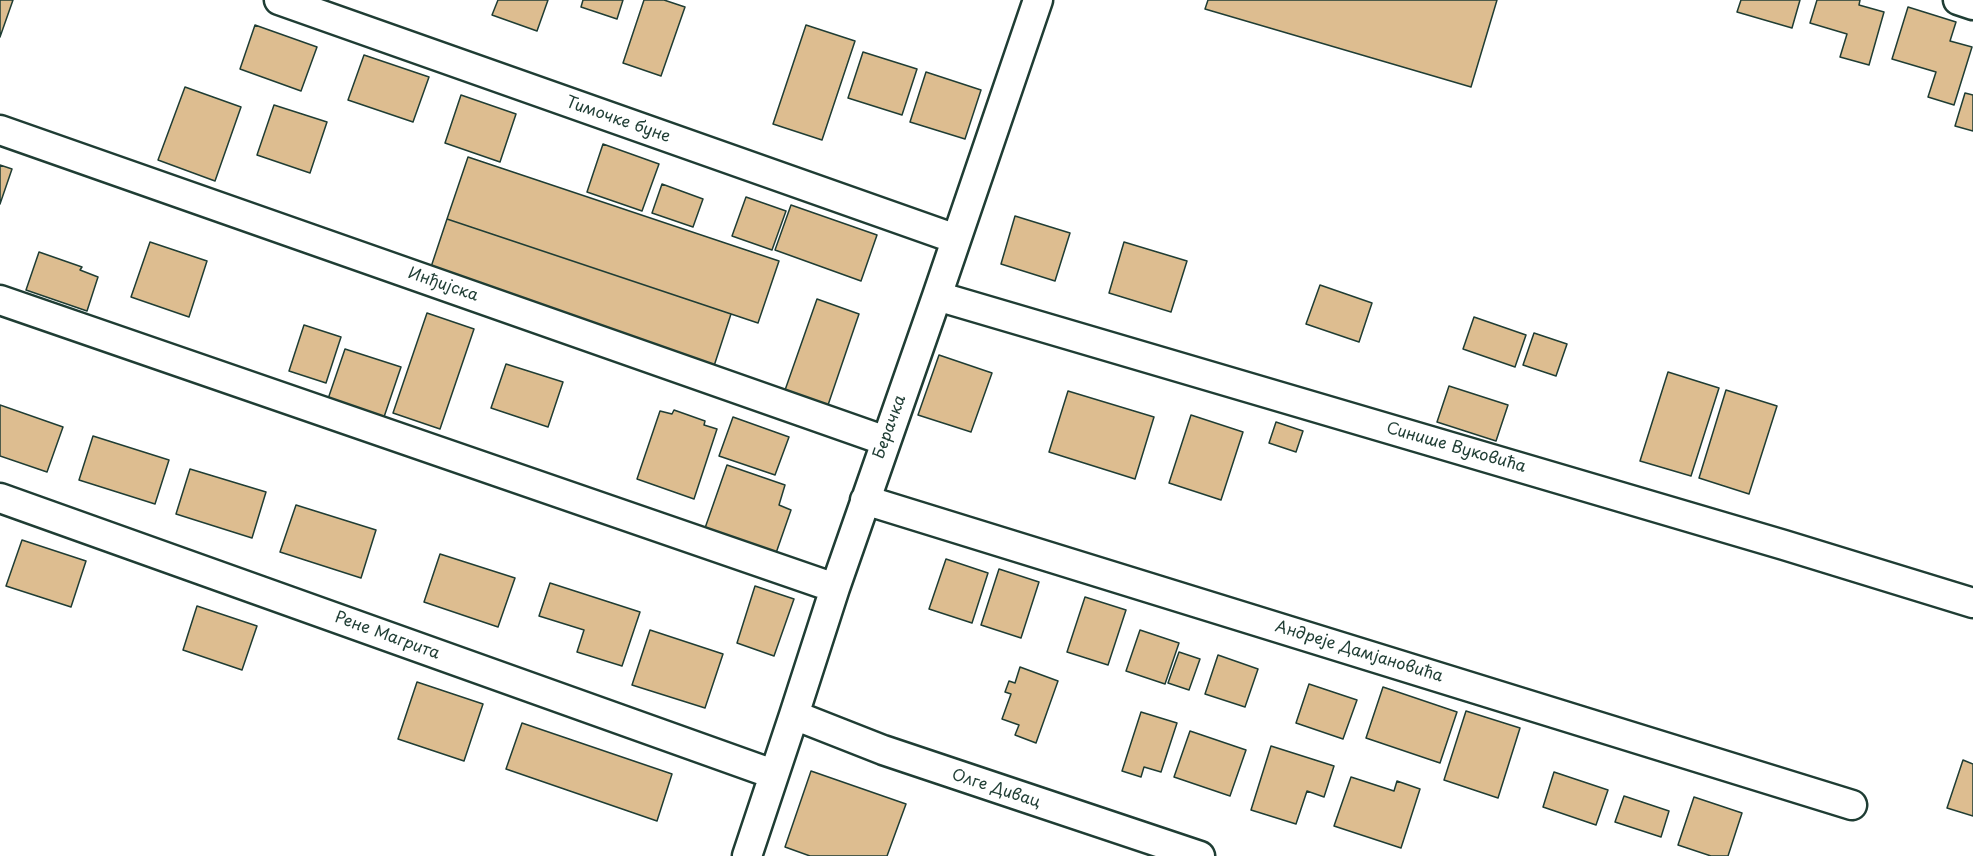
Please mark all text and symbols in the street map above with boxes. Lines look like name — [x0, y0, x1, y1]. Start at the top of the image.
street label: Тимочке буне — [563, 93, 673, 147]
street label: Инђијска — [405, 264, 481, 306]
street label: Берачка — [870, 392, 910, 462]
street label: Синише Вуковића — [1384, 419, 1528, 477]
street label: Рене Магрита — [332, 608, 442, 664]
street label: Андреје Дамјановића — [1273, 617, 1445, 687]
street label: Олге Дивац — [949, 766, 1043, 812]

